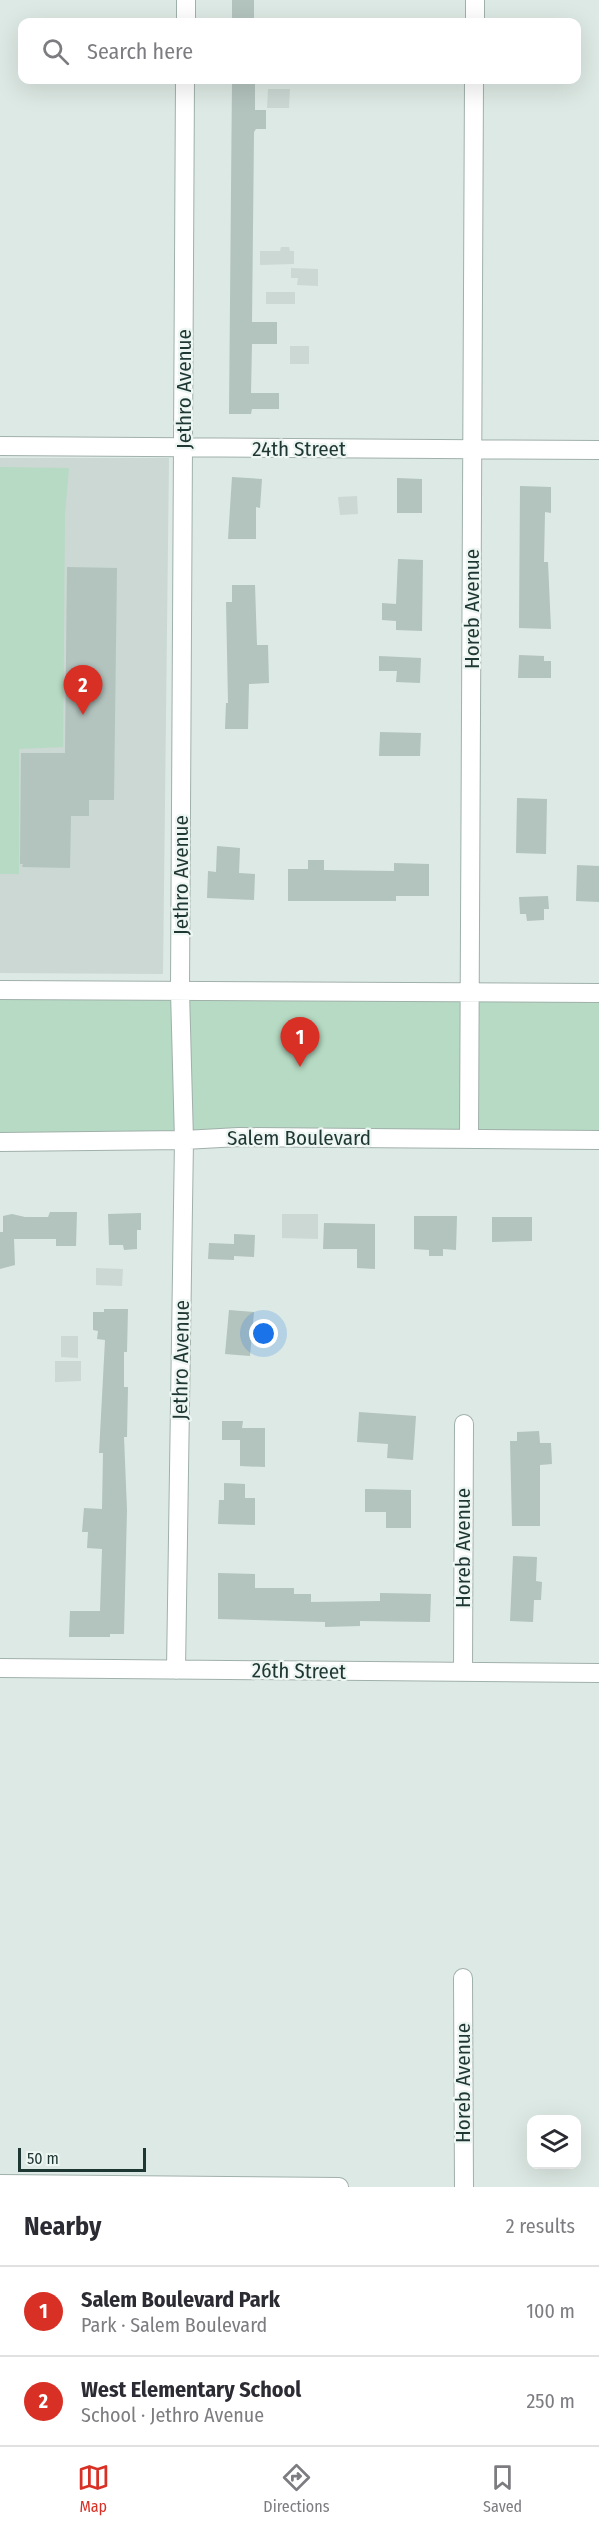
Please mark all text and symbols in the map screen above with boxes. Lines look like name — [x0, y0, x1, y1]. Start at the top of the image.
search box — [18, 18, 581, 84]
icon: search — [39, 35, 72, 68]
text: Search here — [87, 38, 193, 65]
street label: Jethro Avenue — [171, 329, 197, 449]
street label: 24th Street — [252, 436, 346, 462]
street label: Horeb Avenue — [459, 549, 485, 669]
pin: 2 — [64, 666, 103, 715]
street label: Jethro Avenue — [168, 815, 194, 935]
pin: 1 — [280, 1018, 320, 1067]
street label: Salem Boulevard — [227, 1125, 371, 1151]
street label: Jethro Avenue — [167, 1300, 195, 1420]
your location — [249, 1319, 278, 1348]
street label: Horeb Avenue — [450, 1488, 476, 1608]
street label: 26th Street — [252, 1657, 346, 1685]
street label: Horeb Avenue — [450, 2023, 476, 2143]
map controls — [527, 2115, 581, 2169]
button: layers — [527, 2115, 581, 2169]
scale bar — [18, 2145, 146, 2172]
text: 50 m — [27, 2149, 59, 2168]
text: Nearby — [24, 2211, 101, 2242]
text: 2 results — [506, 2214, 575, 2238]
text: Salem Boulevard Park — [81, 2286, 280, 2313]
text: 1 — [39, 2299, 48, 2323]
text: 100 m — [526, 2299, 575, 2323]
text: Park · Salem Boulevard — [81, 2313, 267, 2337]
text: West Elementary School — [81, 2376, 301, 2403]
text: 2 — [39, 2389, 48, 2413]
text: 250 m — [527, 2389, 575, 2413]
text: School · Jethro Avenue — [81, 2403, 264, 2427]
tab: Map — [77, 2461, 110, 2516]
tab: Directions — [263, 2461, 330, 2516]
tab: Saved — [483, 2461, 522, 2516]

